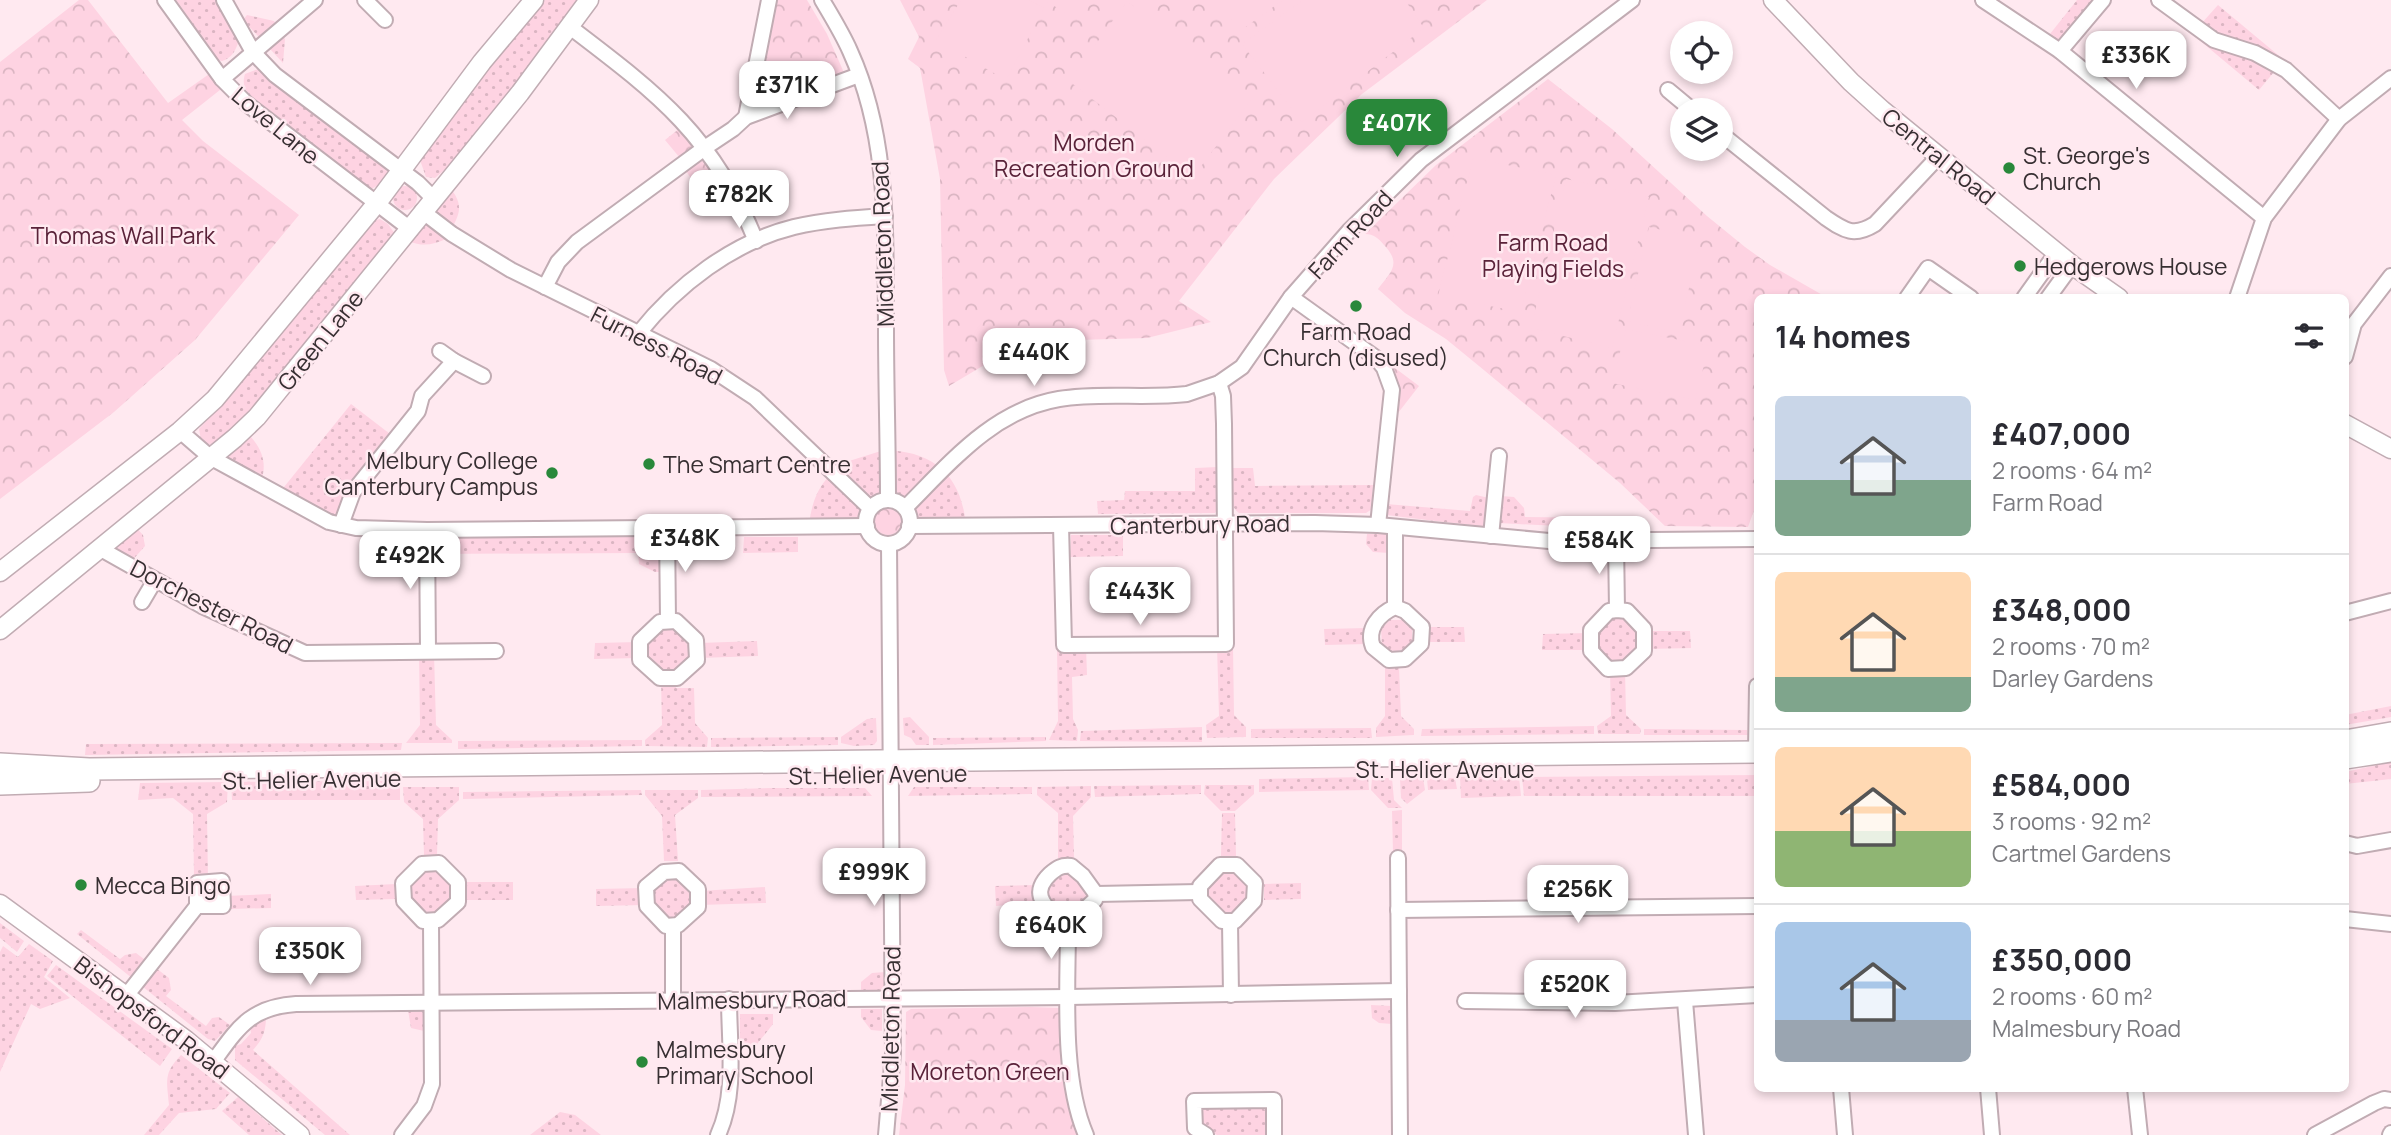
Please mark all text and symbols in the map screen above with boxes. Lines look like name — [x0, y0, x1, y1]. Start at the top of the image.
map controls — [1670, 21, 1733, 161]
button: locate — [1670, 21, 1733, 84]
pin: £336K — [2087, 32, 2185, 91]
text: £336K — [2101, 38, 2171, 70]
pin: £371K — [738, 61, 836, 121]
text: £371K — [755, 68, 819, 100]
street label: Love Lane — [225, 79, 327, 171]
button: layers — [1670, 98, 1733, 161]
pin: £407K — [1348, 100, 1446, 159]
street label: Central Road — [1875, 100, 2003, 212]
text: £407K — [1362, 106, 1432, 138]
park label: Morden Recreation Ground — [994, 126, 1194, 184]
place label: St. George's Church — [2023, 139, 2150, 197]
marker: St. George's Church — [2001, 160, 2017, 176]
street label: Middleton Road — [863, 161, 901, 327]
pin: £782K — [690, 170, 788, 230]
text: £782K — [705, 177, 773, 209]
street label: Farm Road — [1301, 183, 1399, 285]
park label: Thomas Wall Park — [31, 219, 216, 251]
park label: Farm Road Playing Fields — [1482, 226, 1624, 284]
place label: Hedgerows House — [2034, 250, 2227, 282]
marker: Hedgerows House — [2012, 258, 2028, 274]
street label: Green Lane — [270, 283, 370, 397]
street label: Furness Road — [586, 298, 728, 392]
marker: Farm Road Church (disused) — [1348, 298, 1364, 314]
place label: Farm Road Church (disused) — [1263, 315, 1449, 373]
text: 14 homes — [1775, 316, 1911, 357]
icon: filters — [2290, 317, 2328, 355]
pin: £440K — [985, 328, 1083, 388]
text: £440K — [999, 335, 1069, 367]
text: £407,000 — [1992, 413, 2131, 454]
icon: home — [1831, 424, 1915, 508]
place label: Melbury College Canterbury Campus — [324, 444, 538, 502]
place label: The Smart Centre — [663, 448, 851, 480]
text: 2 rooms · 64 m² — [1992, 454, 2152, 486]
marker: The Smart Centre — [641, 456, 657, 472]
marker: Melbury College Canterbury Campus — [544, 465, 560, 481]
text: Farm Road — [1992, 486, 2103, 518]
street label: Canterbury Road — [1110, 506, 1290, 542]
pin: £348K — [636, 514, 734, 574]
pin: £584K — [1550, 516, 1648, 576]
text: £348K — [650, 521, 720, 553]
text: £584K — [1564, 523, 1634, 555]
pin: £492K — [361, 532, 459, 591]
text: £492K — [375, 538, 445, 570]
street label: Dorchester Road — [125, 551, 299, 661]
pin: £443K — [1091, 568, 1189, 627]
text: £443K — [1105, 574, 1175, 606]
text: £348,000 — [1992, 589, 2132, 630]
icon: home — [1831, 600, 1915, 684]
text: 2 rooms · 70 m² — [1992, 630, 2150, 662]
text: Darley Gardens — [1992, 662, 2153, 694]
street label: St. Helier Avenue — [1356, 753, 1534, 785]
street label: St. Helier Avenue — [788, 756, 968, 792]
street label: St. Helier Avenue — [222, 761, 402, 797]
text: £584,000 — [1992, 764, 2131, 805]
icon: home — [1831, 775, 1915, 859]
text: 3 rooms · 92 m² — [1992, 805, 2151, 837]
text: Cartmel Gardens — [1992, 837, 2171, 869]
pin: £999K — [825, 848, 923, 908]
text: £999K — [839, 855, 909, 887]
pin: £256K — [1529, 866, 1627, 925]
place label: Mecca Bingo — [95, 869, 231, 901]
text: £256K — [1543, 872, 1613, 904]
marker: Mecca Bingo — [73, 877, 89, 893]
pin: £640K — [1002, 902, 1100, 961]
text: £640K — [1015, 908, 1087, 940]
pin: £350K — [261, 928, 359, 987]
text: £350K — [275, 934, 345, 966]
text: £350,000 — [1992, 939, 2132, 980]
street label: Middleton Road — [873, 946, 907, 1112]
street label: Bishopsford Road — [68, 948, 236, 1086]
icon: home — [1831, 950, 1915, 1034]
pin: £520K — [1526, 960, 1624, 1020]
text: £520K — [1540, 967, 1610, 999]
text: 2 rooms · 60 m² — [1992, 980, 2153, 1012]
street label: Malmesbury Road — [657, 981, 847, 1017]
text: Malmesbury Road — [1992, 1012, 2181, 1044]
place label: Malmesbury Primary School — [656, 1033, 814, 1091]
marker: Malmesbury Primary School — [634, 1054, 650, 1070]
park label: Moreton Green — [910, 1055, 1070, 1087]

